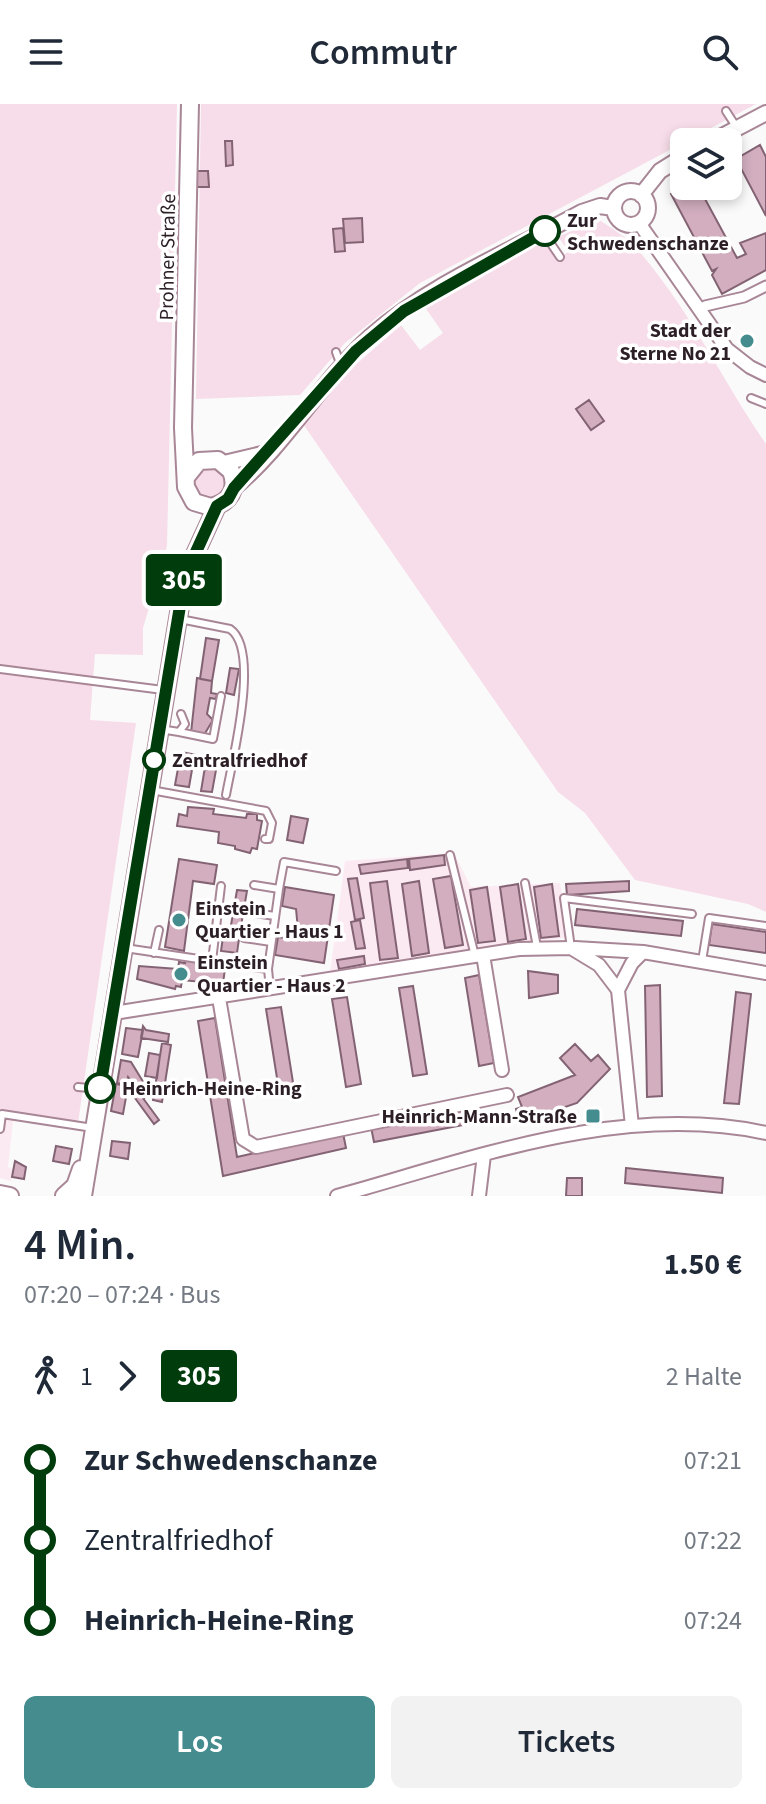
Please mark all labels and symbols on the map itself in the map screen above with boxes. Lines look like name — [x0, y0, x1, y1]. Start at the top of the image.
street label: Prohner Straße — [153, 193, 183, 321]
place label: Zur Schwedenschanze — [567, 207, 729, 258]
marker: Zur Schwedenschanze — [530, 216, 560, 246]
place label: Stadt der Sterne No 21 — [620, 317, 731, 368]
marker: Stadt der Sterne No 21 — [738, 332, 756, 350]
line badge: 305 — [138, 554, 230, 606]
place label: Zentralfriedhof — [172, 747, 308, 775]
marker: Zentralfriedhof — [143, 749, 165, 771]
place label: Einstein Quartier - Haus 1 — [195, 895, 343, 946]
marker: Einstein Quartier - Haus 1 — [170, 911, 188, 929]
place label: Einstein Quartier - Haus 2 — [197, 949, 345, 1000]
marker: Einstein Quartier - Haus 2 — [172, 965, 190, 983]
marker: Heinrich-Heine-Ring — [85, 1073, 115, 1103]
place label: Heinrich-Heine-Ring — [122, 1075, 302, 1103]
place label: Heinrich-Mann-Straße — [381, 1103, 577, 1131]
marker: Heinrich-Mann-Straße — [584, 1107, 602, 1125]

